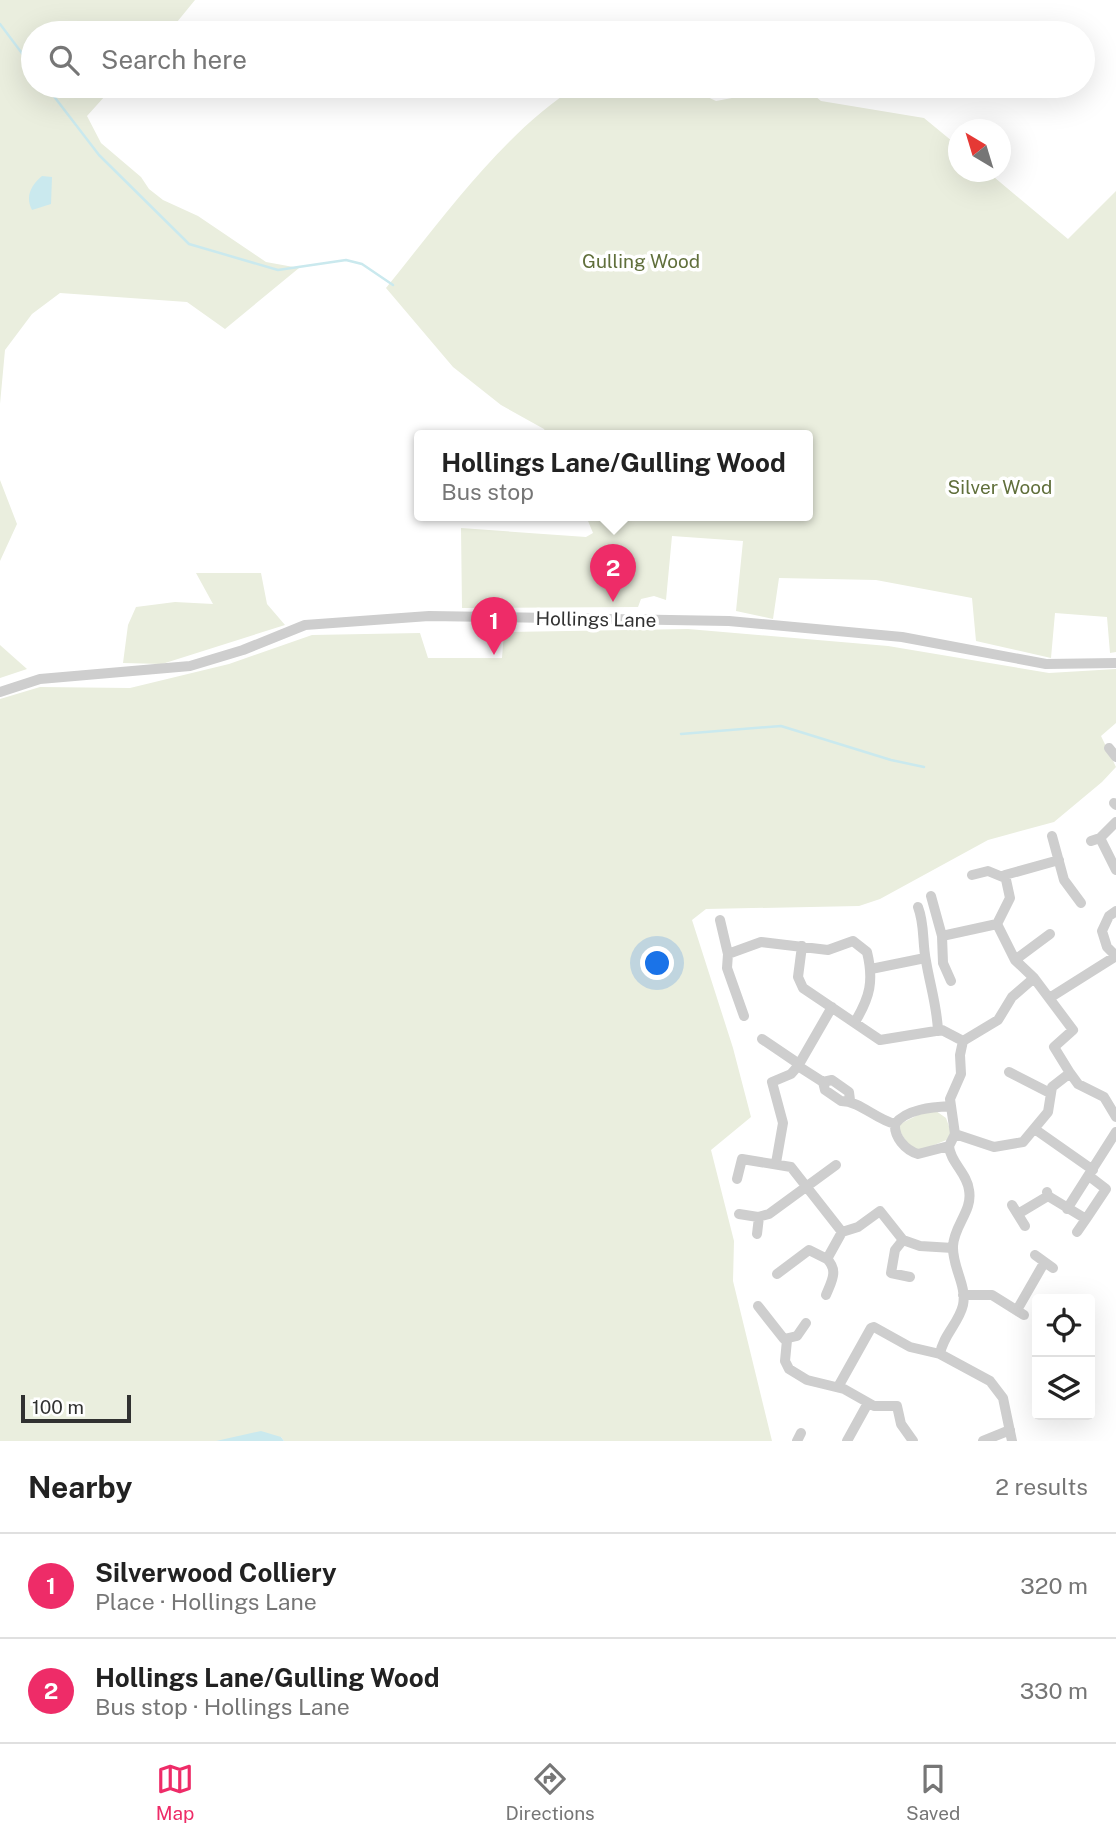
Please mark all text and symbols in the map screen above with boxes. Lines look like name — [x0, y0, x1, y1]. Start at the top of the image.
search box — [21, 21, 1095, 98]
icon: search — [45, 41, 83, 79]
text: Search here — [101, 44, 247, 75]
north arrow — [948, 119, 1011, 182]
park label: Gulling Wood — [582, 250, 700, 272]
popup — [414, 430, 813, 521]
text: Hollings Lane/Gulling Wood — [441, 447, 786, 478]
park label: Silver Wood — [948, 476, 1052, 498]
text: Bus stop — [441, 478, 534, 505]
pin: 2 — [590, 544, 636, 602]
pin: 1 — [471, 597, 517, 655]
street label: Hollings Lane — [535, 607, 657, 631]
your location — [640, 946, 674, 980]
map controls — [1032, 1294, 1095, 1420]
button: locate — [1032, 1294, 1095, 1357]
button: layers — [1032, 1357, 1095, 1420]
scale bar — [21, 1392, 131, 1424]
text: 100 m — [32, 1396, 84, 1418]
text: Nearby — [28, 1469, 132, 1505]
text: 2 results — [995, 1473, 1088, 1500]
text: Silverwood Colliery — [95, 1557, 337, 1588]
text: 1 — [46, 1572, 56, 1599]
text: 320 m — [1020, 1572, 1088, 1599]
text: Place · Hollings Lane — [95, 1588, 317, 1615]
text: Hollings Lane/Gulling Wood — [95, 1662, 440, 1693]
text: 2 — [44, 1677, 58, 1704]
text: 330 m — [1020, 1677, 1088, 1704]
text: Bus stop · Hollings Lane — [95, 1693, 350, 1720]
tab: Map — [156, 1760, 194, 1824]
tab: Directions — [505, 1760, 595, 1824]
tab: Saved — [906, 1760, 960, 1824]

